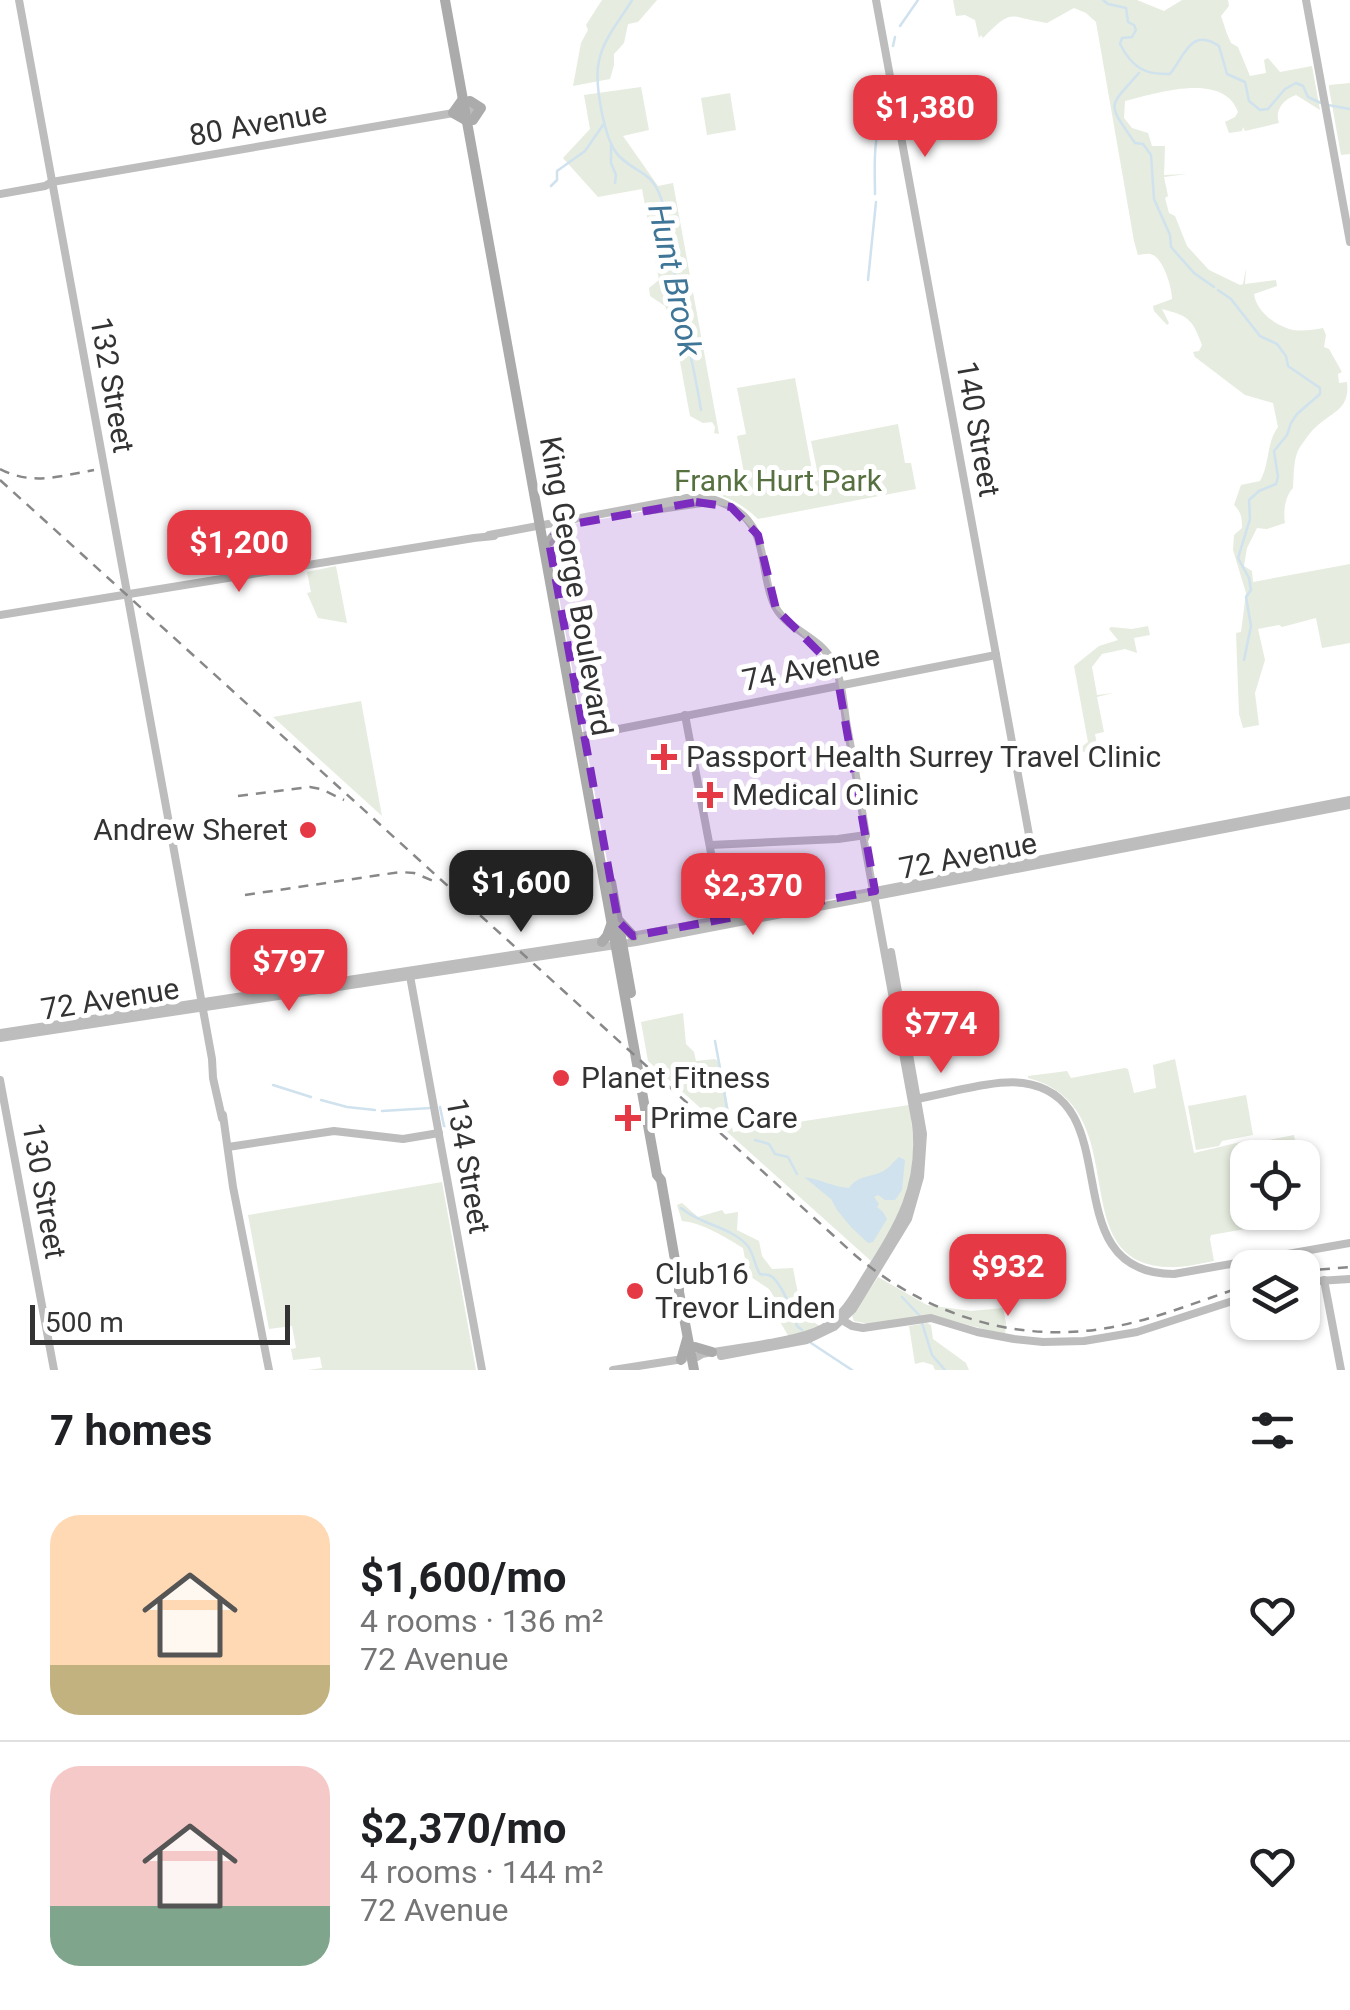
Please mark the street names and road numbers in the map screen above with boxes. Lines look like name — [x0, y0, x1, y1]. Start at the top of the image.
street label: 80 Avenue — [186, 94, 330, 153]
street label: 132 Street — [83, 314, 142, 455]
street label: 140 Street — [949, 358, 1008, 499]
street label: King George Boulevard — [533, 434, 620, 738]
street label: 74 Avenue — [739, 637, 883, 698]
street label: 72 Avenue — [896, 825, 1040, 886]
street label: 72 Avenue — [38, 970, 181, 1027]
street label: 134 Street — [439, 1095, 498, 1236]
street label: 130 Street — [15, 1120, 74, 1261]

